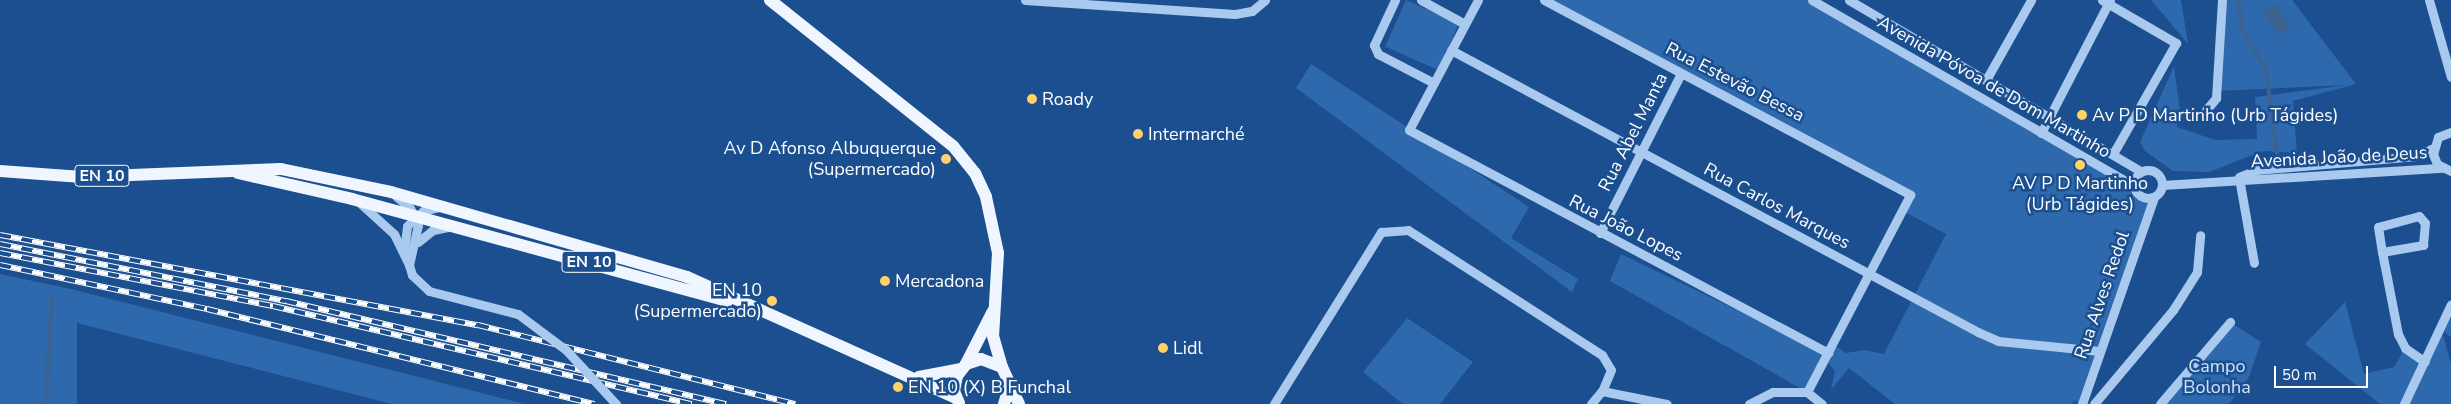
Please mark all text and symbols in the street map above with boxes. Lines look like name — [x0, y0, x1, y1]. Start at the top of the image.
street label: Avenida Póvoa de Dom Martinho — [1874, 11, 2114, 163]
street label: Rua Estevão Bessa — [1662, 38, 1808, 126]
street label: Rua Abel Manta — [1594, 69, 1672, 195]
place label: Roady — [1042, 88, 1093, 110]
marker: Roady — [1026, 93, 1038, 105]
place label: Av P D Martinho (Urb Tágides) — [2092, 104, 2338, 126]
marker: Av P D Martinho (Urb Tágides) — [2076, 109, 2088, 121]
place label: Intermarché — [1148, 123, 1244, 145]
marker: Intermarché — [1132, 128, 1144, 140]
place label: Av D Afonso Albuquerque (Supermercado) — [724, 138, 936, 180]
street label: Avenida João de Deus — [2250, 142, 2428, 172]
marker: Av D Afonso Albuquerque (Supermercado) — [940, 153, 952, 165]
street label: Rua Carlos Marques — [1700, 158, 1854, 254]
marker: AV P D Martinho (Urb Tágides) — [2074, 159, 2086, 171]
road number: EN 10 — [73, 162, 131, 190]
place label: AV P D Martinho (Urb Tágides) — [2012, 173, 2148, 215]
street label: Rua João Lopes — [1566, 190, 1686, 266]
street label: Rua Alves Redol — [2070, 228, 2134, 362]
road number: EN 10 — [560, 248, 618, 276]
place label: Mercadona — [895, 270, 984, 292]
marker: Mercadona — [879, 275, 891, 287]
place label: EN 10 (Supermercado) — [633, 280, 762, 322]
marker: EN 10 (Supermercado) — [766, 295, 778, 307]
place label: Lidl — [1173, 337, 1203, 359]
marker: Lidl — [1157, 342, 1169, 354]
park label: Campo Bolonha — [2183, 356, 2251, 398]
scale bar — [2276, 356, 2370, 388]
text: 50 m — [2282, 365, 2317, 385]
place label: EN 10 (X) B Funchal — [908, 376, 1071, 398]
marker: EN 10 (X) B Funchal — [892, 381, 904, 393]

